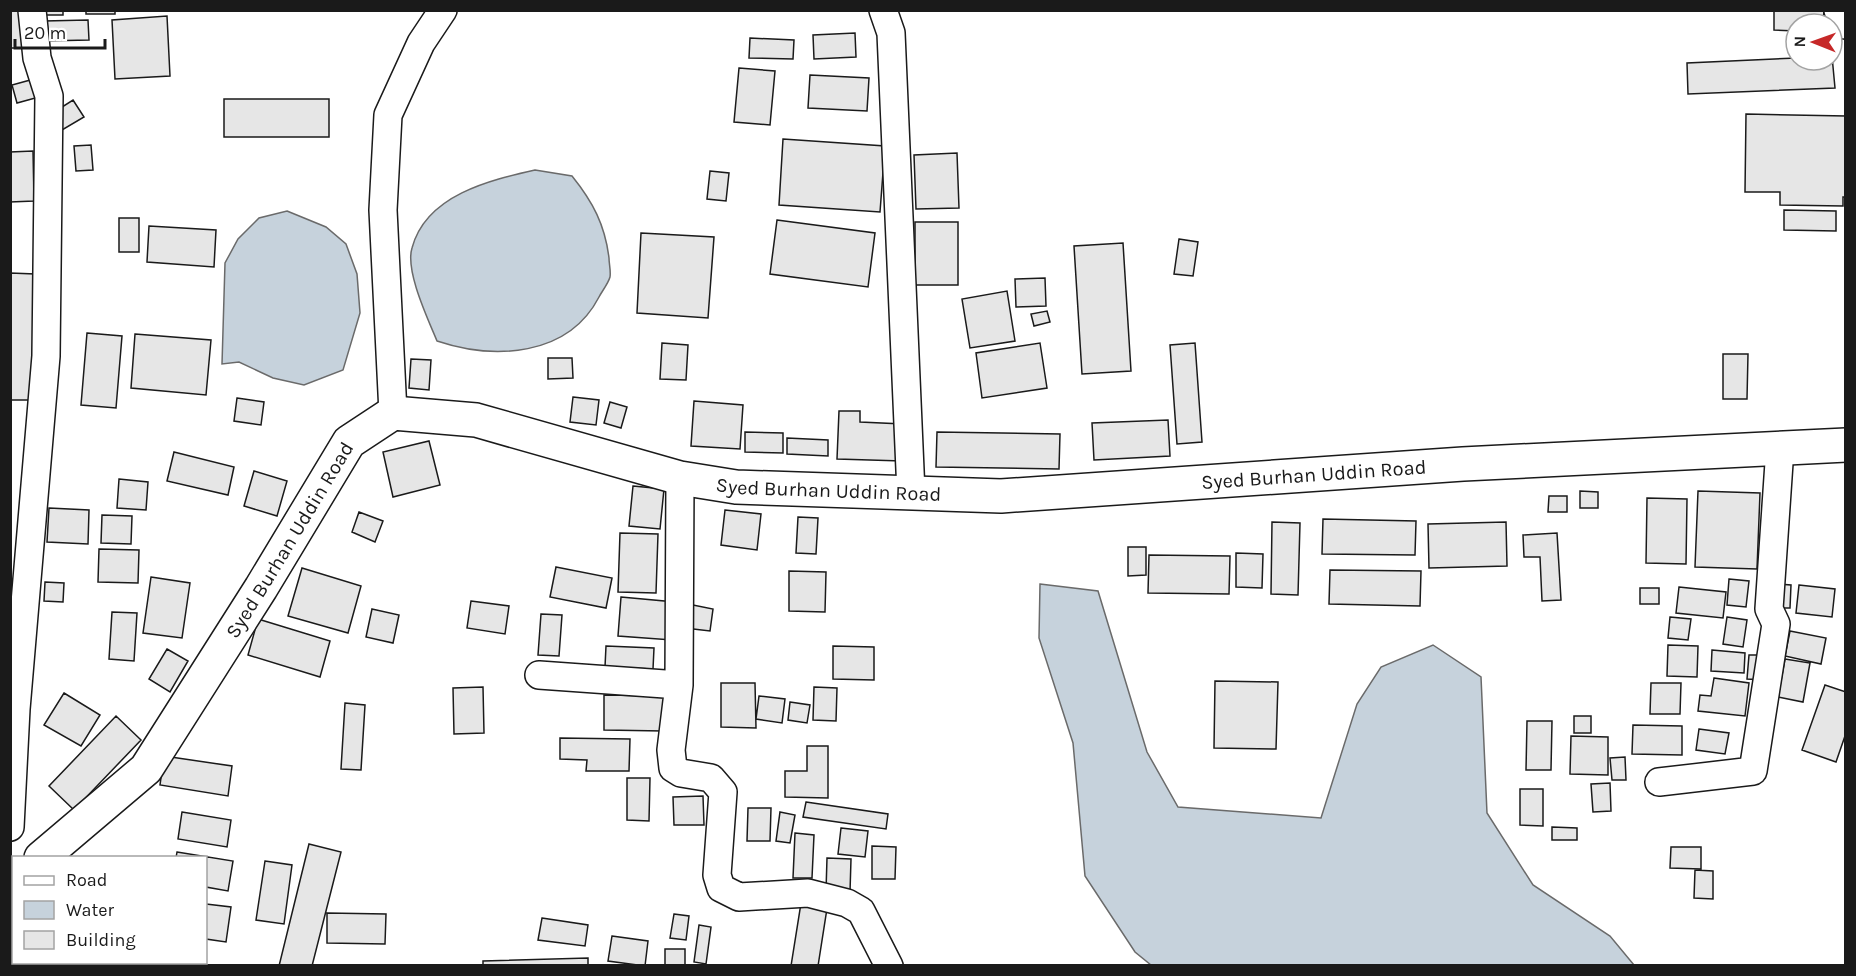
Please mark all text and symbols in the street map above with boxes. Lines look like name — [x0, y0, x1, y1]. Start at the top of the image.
scale bar — [15, 12, 105, 50]
north arrow — [1784, 12, 1844, 72]
text: 20 m — [24, 22, 66, 44]
text: N — [1790, 36, 1809, 48]
street label: Syed Burhan Uddin Road — [221, 438, 358, 642]
street label: Syed Burhan Uddin Road — [1200, 455, 1427, 494]
street label: Syed Burhan Uddin Road — [714, 472, 942, 505]
legend — [12, 856, 207, 964]
text: Road — [66, 869, 107, 891]
text: Water — [66, 899, 114, 921]
text: Building — [66, 929, 136, 951]

